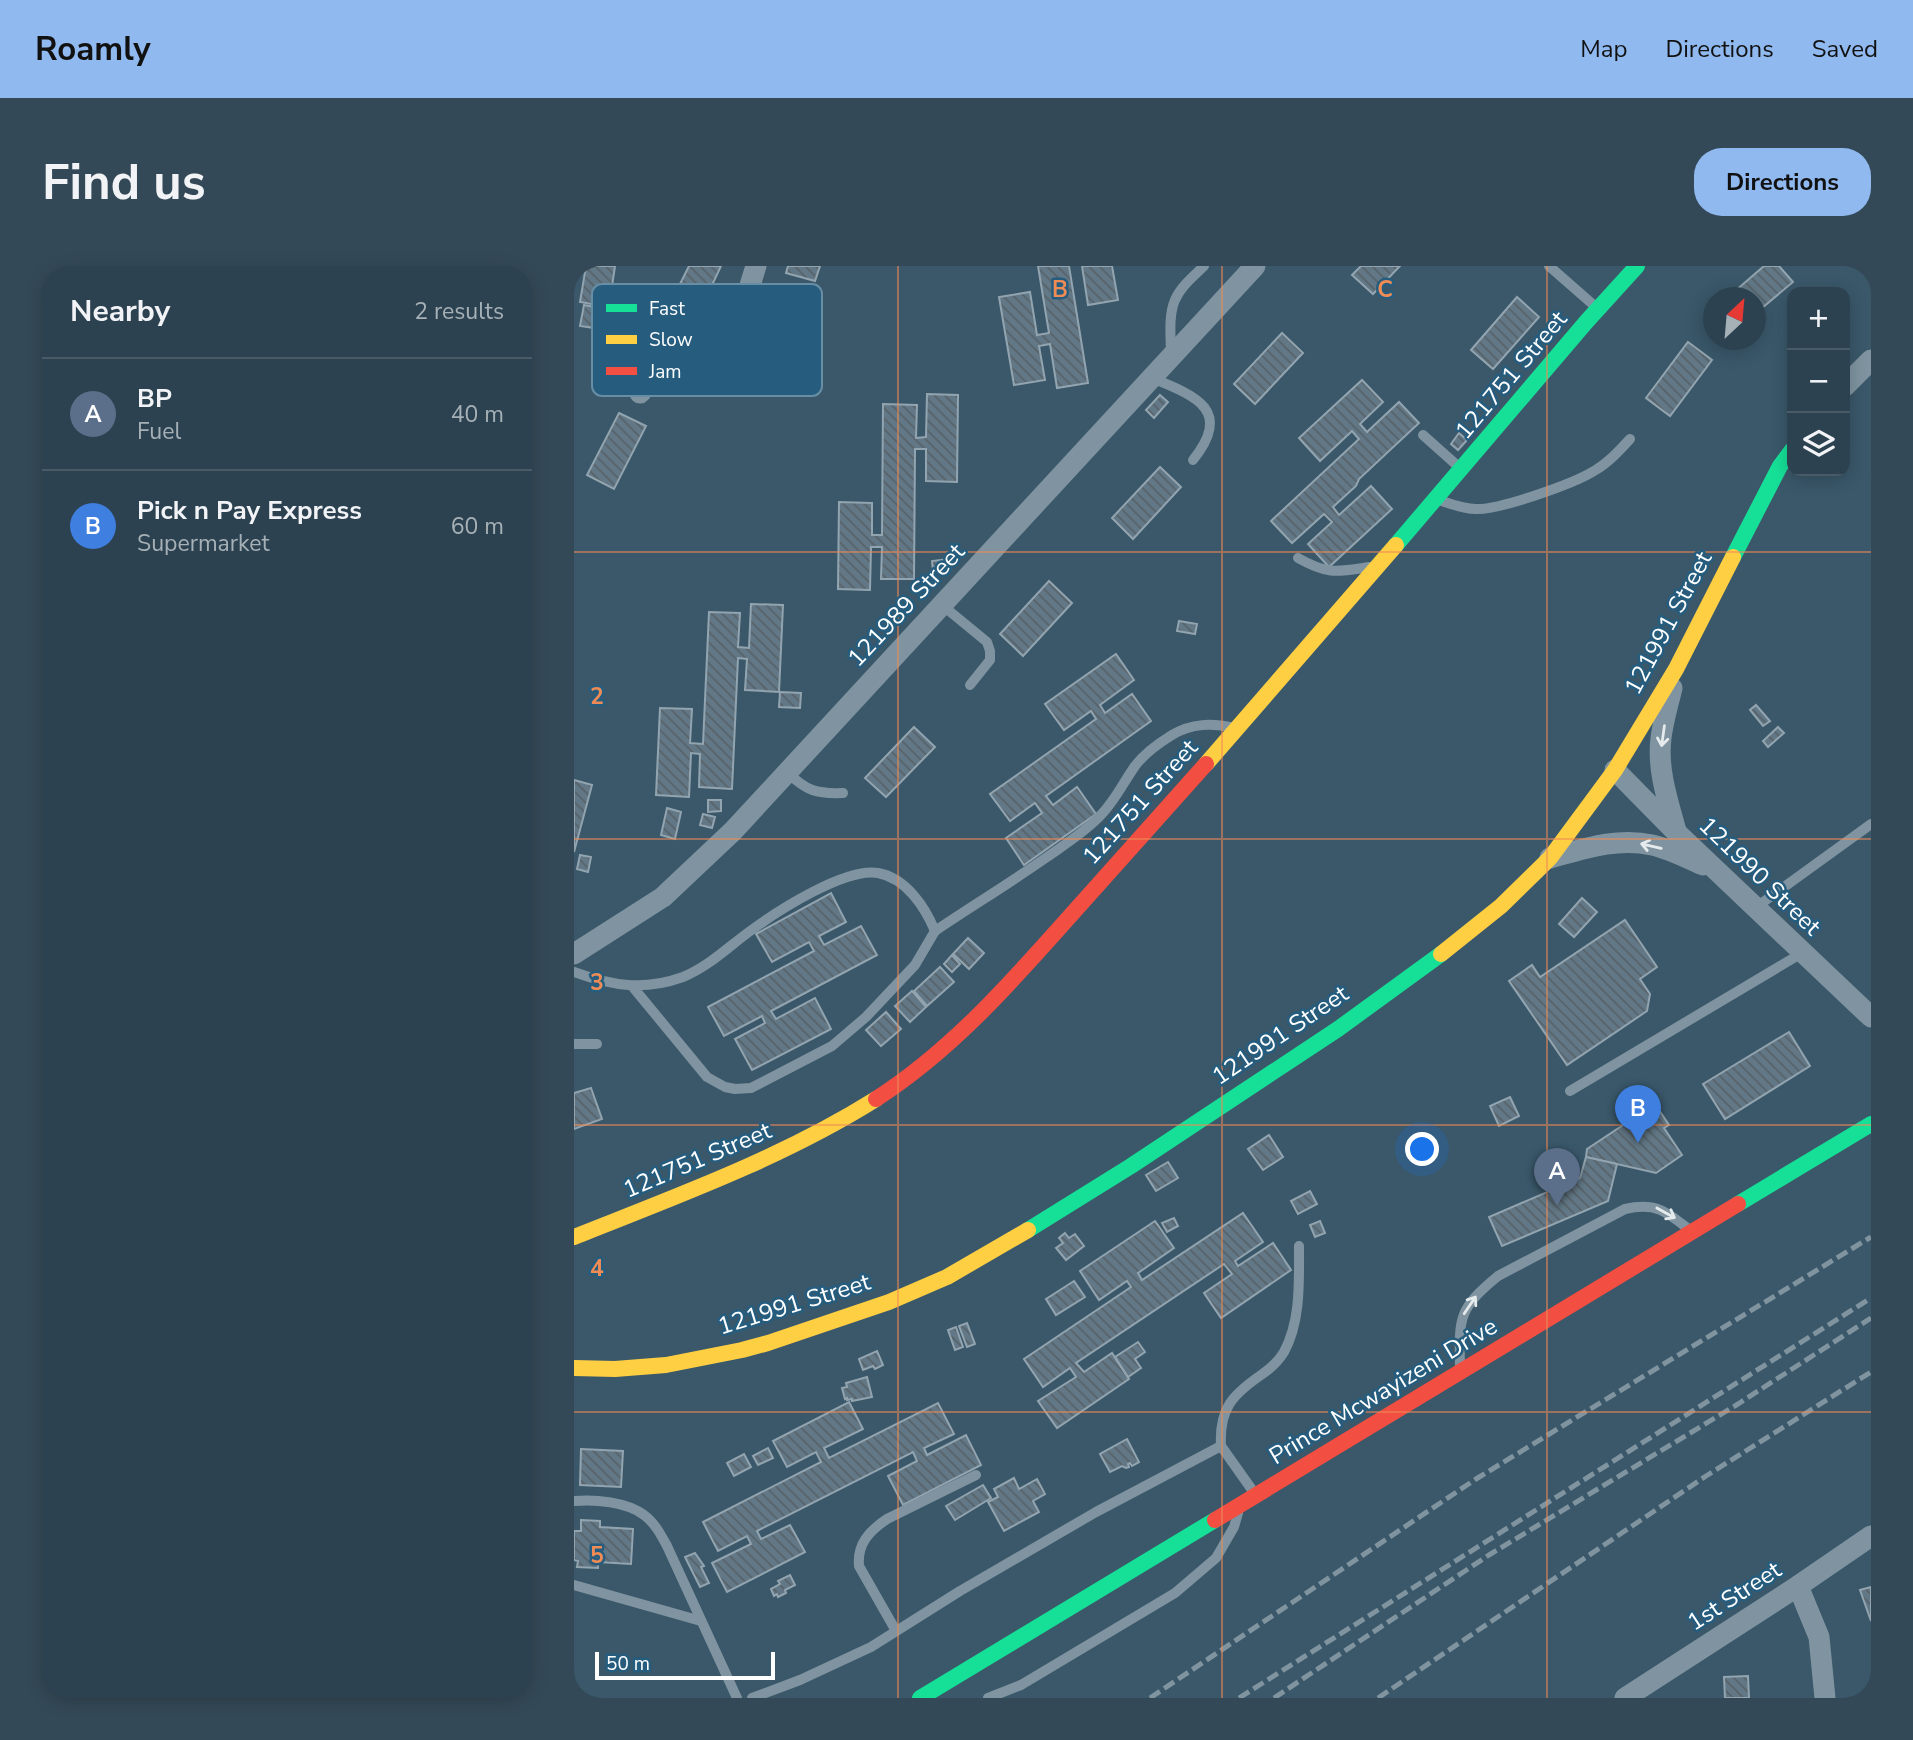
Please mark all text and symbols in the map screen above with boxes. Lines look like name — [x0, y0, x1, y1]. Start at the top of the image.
text: Roamly — [35, 27, 151, 72]
text: Map — [1580, 33, 1627, 65]
text: Directions — [1665, 33, 1774, 65]
text: Saved — [1812, 33, 1878, 65]
button: Directions — [1694, 148, 1871, 216]
text: Find us — [42, 149, 206, 216]
text: B — [1052, 274, 1068, 305]
text: C — [1377, 274, 1393, 305]
legend — [592, 284, 822, 396]
north arrow — [1703, 287, 1766, 350]
map controls — [1787, 287, 1850, 476]
button: + — [1787, 287, 1850, 350]
text: Nearby — [70, 291, 170, 332]
text: 2 results — [414, 296, 504, 327]
text: Fast — [649, 296, 685, 322]
street label: 121751 Street — [1448, 304, 1574, 446]
text: Slow — [649, 327, 693, 353]
button: − — [1787, 350, 1850, 413]
text: Jam — [648, 359, 682, 385]
text: BP — [137, 381, 172, 416]
text: A — [84, 399, 102, 430]
text: 40 m — [451, 399, 504, 430]
button: layers — [1787, 413, 1850, 476]
text: Fuel — [137, 416, 181, 447]
text: Pick n Pay Express — [137, 493, 362, 528]
text: B — [85, 511, 101, 542]
text: 60 m — [451, 511, 504, 542]
text: Supermarket — [137, 528, 270, 559]
street label: 121989 Street — [840, 536, 972, 674]
street label: 121991 Street — [1617, 545, 1720, 700]
text: 2 — [590, 681, 604, 712]
one-way arrow — [1656, 724, 1669, 747]
street label: 121751 Street — [1075, 732, 1205, 871]
street label: 121990 Street — [1692, 810, 1828, 943]
one-way arrow — [1640, 839, 1663, 852]
text: 3 — [590, 967, 604, 998]
street label: 121991 Street — [1206, 977, 1355, 1092]
pin: B — [1615, 1085, 1661, 1143]
street label: 121751 Street — [618, 1114, 777, 1206]
your location — [1405, 1132, 1439, 1166]
pin: A — [1534, 1148, 1580, 1206]
one-way arrow — [1655, 1207, 1675, 1221]
text: 4 — [590, 1253, 604, 1284]
street label: 121991 Street — [714, 1265, 875, 1342]
one-way arrow — [1463, 1296, 1477, 1315]
street label: Prince Mcwayizeni Drive — [1263, 1310, 1503, 1472]
text: 5 — [590, 1540, 604, 1571]
street label: 1st Street — [1681, 1553, 1788, 1638]
scale bar — [595, 1649, 775, 1681]
text: 50 m — [606, 1651, 650, 1677]

